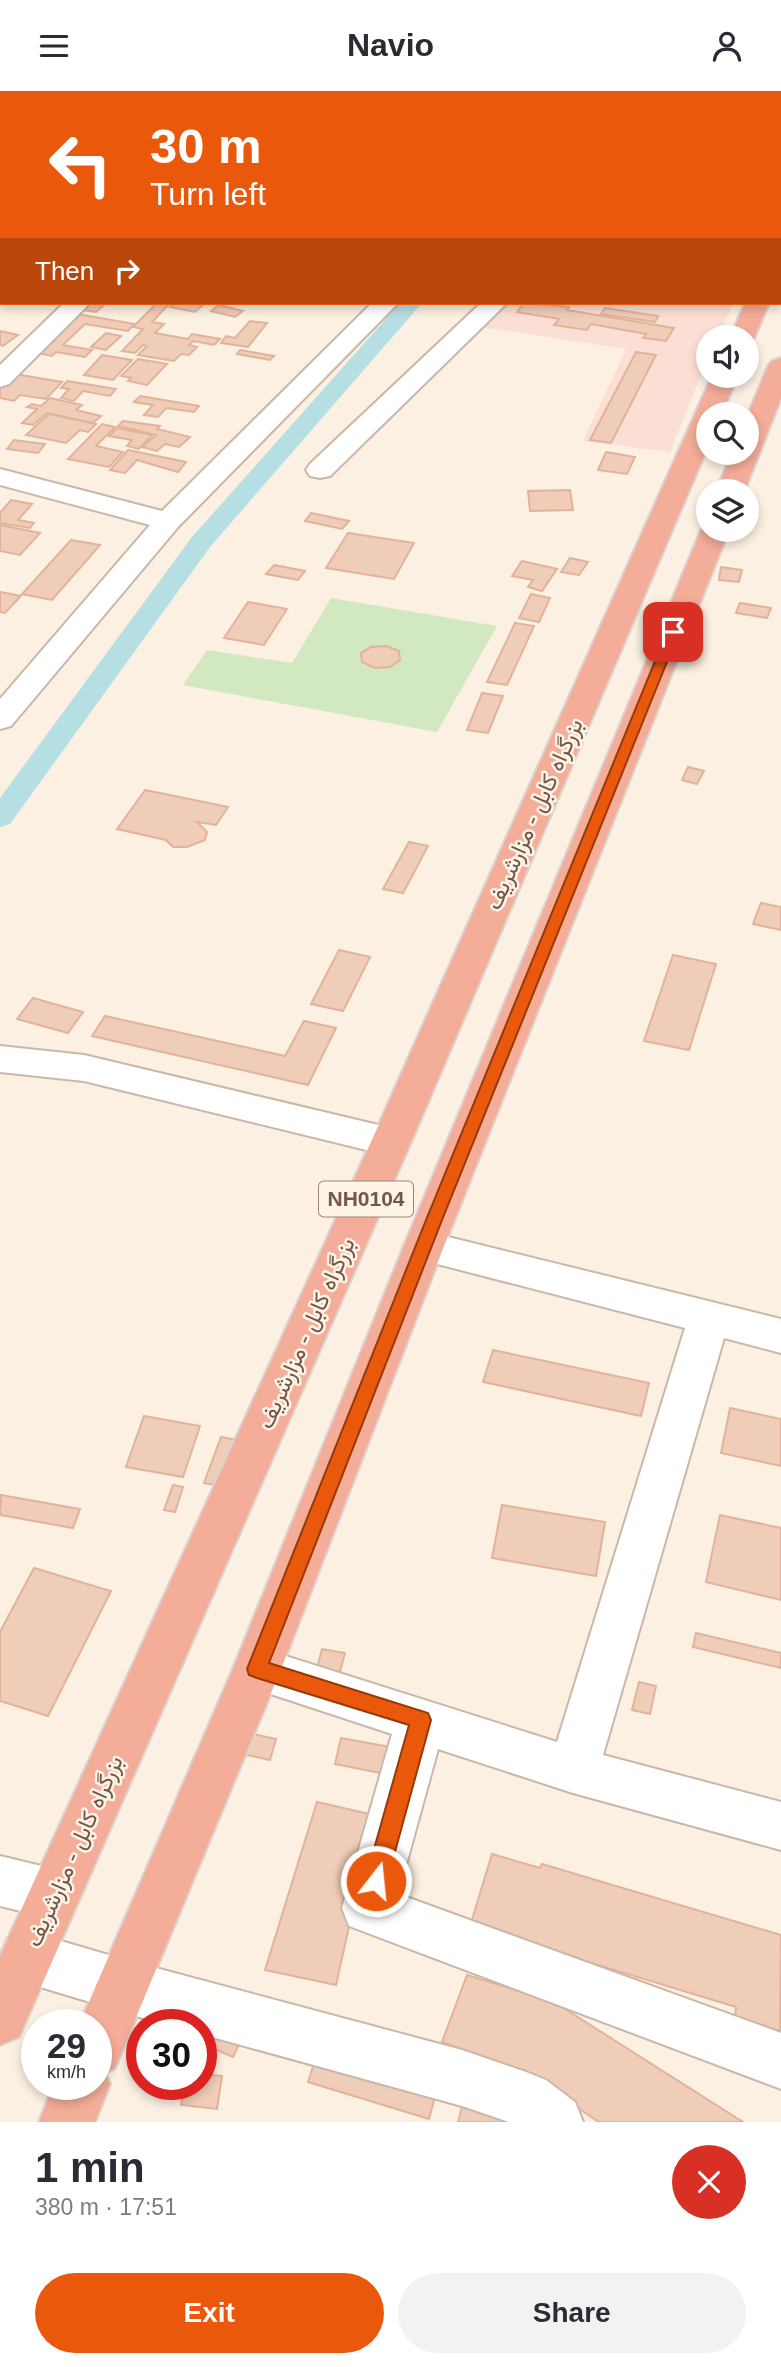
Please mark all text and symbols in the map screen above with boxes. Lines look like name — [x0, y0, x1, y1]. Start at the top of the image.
icon: menu — [35, 27, 73, 65]
text: Navio — [347, 27, 434, 63]
icon: person — [708, 27, 746, 65]
icon: left — [35, 119, 126, 210]
text: 30 m — [150, 119, 262, 173]
text: Turn left — [150, 176, 266, 212]
icon: right — [108, 252, 146, 290]
text: Then — [35, 256, 94, 286]
map controls — [696, 325, 759, 542]
button: sound — [696, 325, 759, 388]
button: search — [696, 402, 759, 465]
button: layers — [696, 479, 759, 542]
pin — [643, 602, 703, 662]
icon: arrive — [654, 613, 692, 651]
street label: بزرگراه کابل - مزارشریف — [480, 714, 590, 914]
road number: NH0104 — [319, 1181, 413, 1217]
street label: بزرگراه کابل - مزارشریف — [252, 1233, 362, 1433]
street label: بزرگراه کابل - مزارشریف — [20, 1751, 130, 1951]
position arrow — [339, 1844, 413, 1918]
speed limit sign: 30 — [126, 2009, 217, 2100]
text: 29 — [47, 2026, 86, 2065]
text: km/h — [47, 2062, 86, 2082]
text: 1 min — [35, 2144, 145, 2191]
button: close — [672, 2145, 746, 2219]
text: 380 m · 17:51 — [35, 2194, 177, 2220]
button: Exit — [35, 2273, 384, 2353]
button: Share — [398, 2273, 746, 2353]

